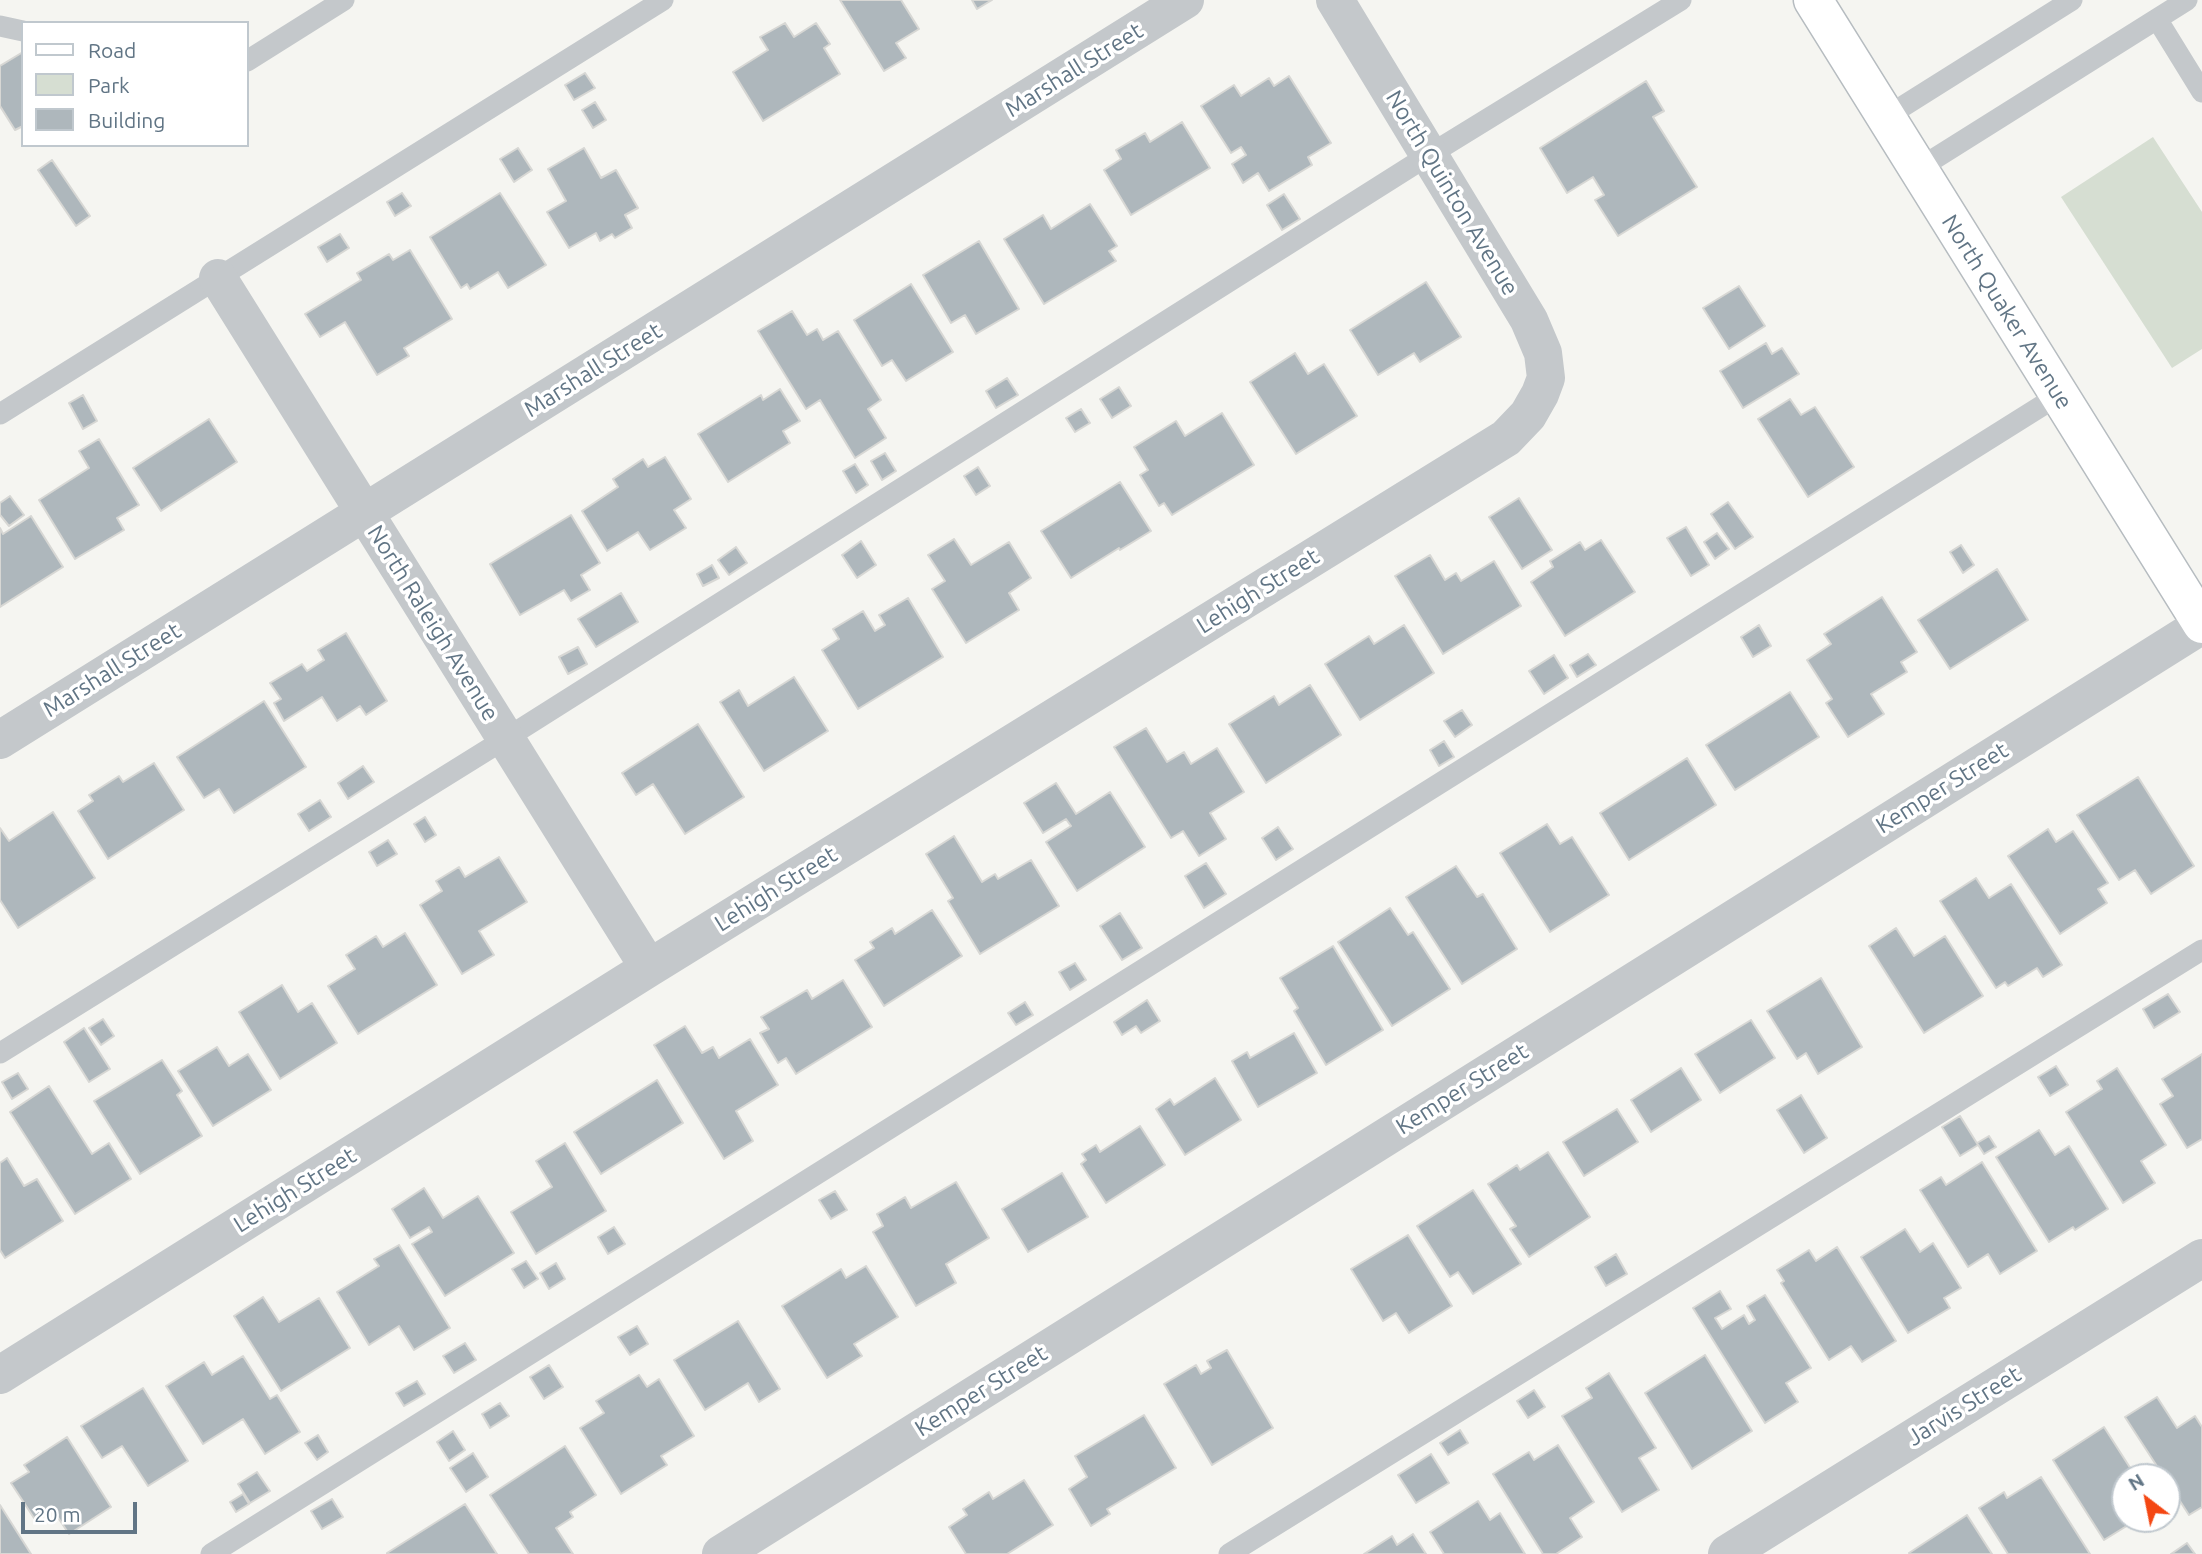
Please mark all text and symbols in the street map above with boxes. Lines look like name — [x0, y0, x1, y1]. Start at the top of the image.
street label: Marshall Street — [1000, 17, 1148, 123]
legend — [21, 21, 248, 147]
text: Road — [88, 38, 136, 62]
text: Park — [88, 73, 130, 97]
street label: North Quinton Avenue — [1380, 86, 1524, 300]
text: Building — [88, 108, 165, 132]
street label: North Quaker Avenue — [1936, 210, 2078, 414]
street label: Marshall Street — [519, 317, 667, 423]
street label: North Raleigh Avenue — [362, 520, 504, 726]
street label: Lehigh Street — [1192, 542, 1324, 640]
street label: Marshall Street — [38, 617, 186, 723]
street label: Kemper Street — [1871, 736, 2013, 840]
street label: Lehigh Street — [710, 840, 842, 938]
street label: Kemper Street — [1391, 1037, 1533, 1141]
street label: Lehigh Street — [229, 1141, 361, 1239]
street label: Kemper Street — [910, 1339, 1052, 1443]
street label: Jarvis Street — [1902, 1360, 2026, 1452]
north arrow — [2111, 1463, 2181, 1533]
text: N — [2124, 1469, 2148, 1495]
scale bar — [24, 1488, 140, 1532]
text: 20 m — [34, 1502, 81, 1526]

